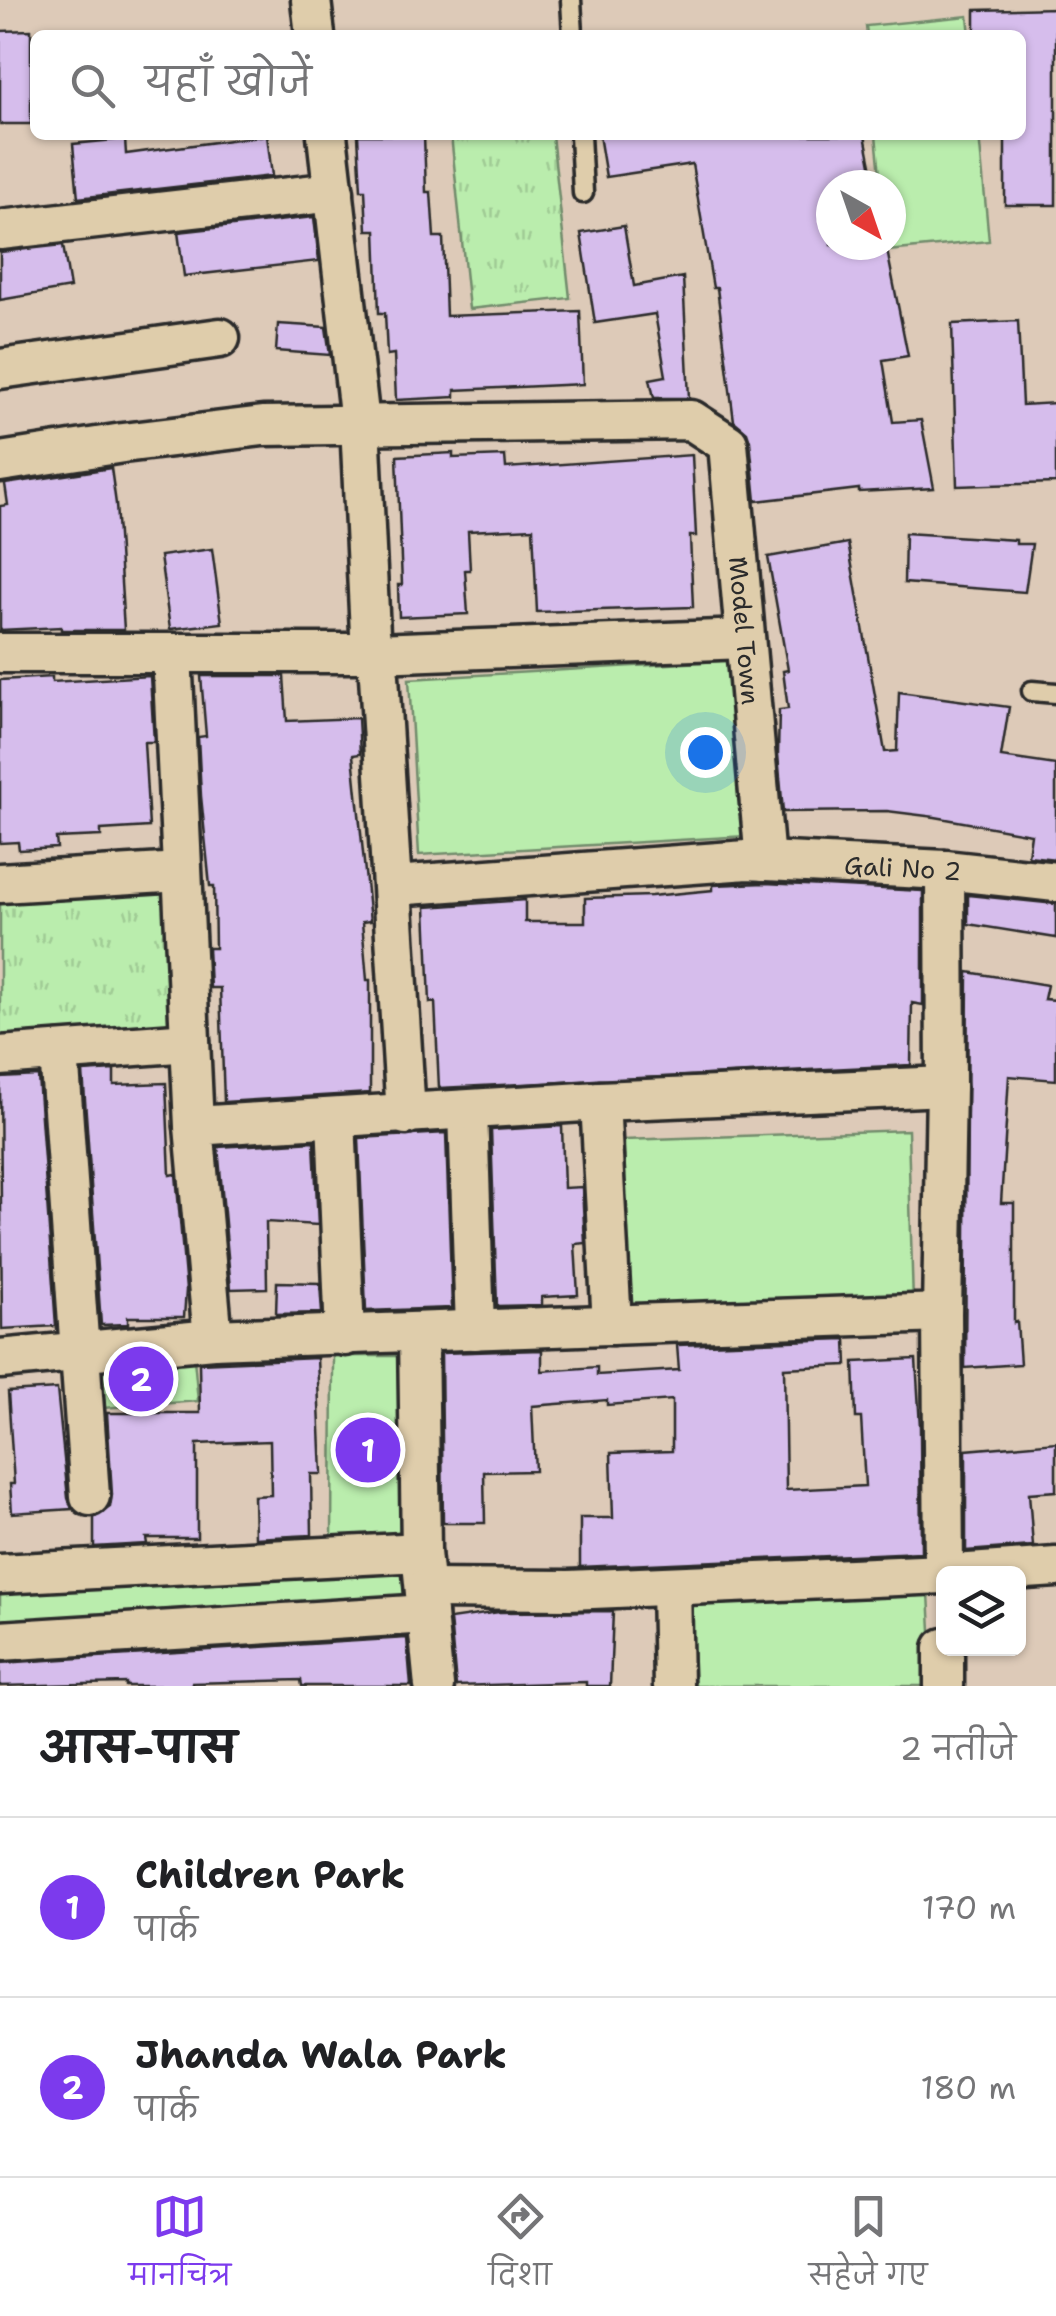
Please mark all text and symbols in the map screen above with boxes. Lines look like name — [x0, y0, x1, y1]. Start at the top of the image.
search box — [30, 30, 1026, 140]
text: यहाँ खोजें — [145, 56, 312, 107]
icon: search — [65, 58, 120, 113]
north arrow — [816, 170, 906, 260]
street label: Model Town — [721, 555, 768, 706]
your location — [680, 727, 731, 778]
street label: Gali No 2 — [843, 848, 963, 889]
pin: 2 — [108, 1342, 174, 1416]
pin: 1 — [336, 1412, 400, 1488]
map controls — [936, 1566, 1026, 1656]
button: layers — [936, 1566, 1026, 1656]
text: आस-पास — [40, 1719, 237, 1775]
text: 2 नतीजे — [900, 1727, 1016, 1770]
text: Children Park — [135, 1849, 405, 1900]
text: 1 — [65, 1886, 80, 1929]
text: 170 m — [922, 1886, 1016, 1929]
text: पार्क — [135, 1908, 198, 1951]
text: Jhanda Wala Park — [135, 2029, 507, 2080]
text: 2 — [61, 2066, 84, 2109]
text: 180 m — [920, 2066, 1016, 2109]
text: पार्क — [135, 2088, 198, 2131]
tab: मानचित्र — [129, 2189, 231, 2306]
tab: दिशा — [488, 2189, 552, 2306]
tab: सहेजे गए — [809, 2189, 927, 2306]

